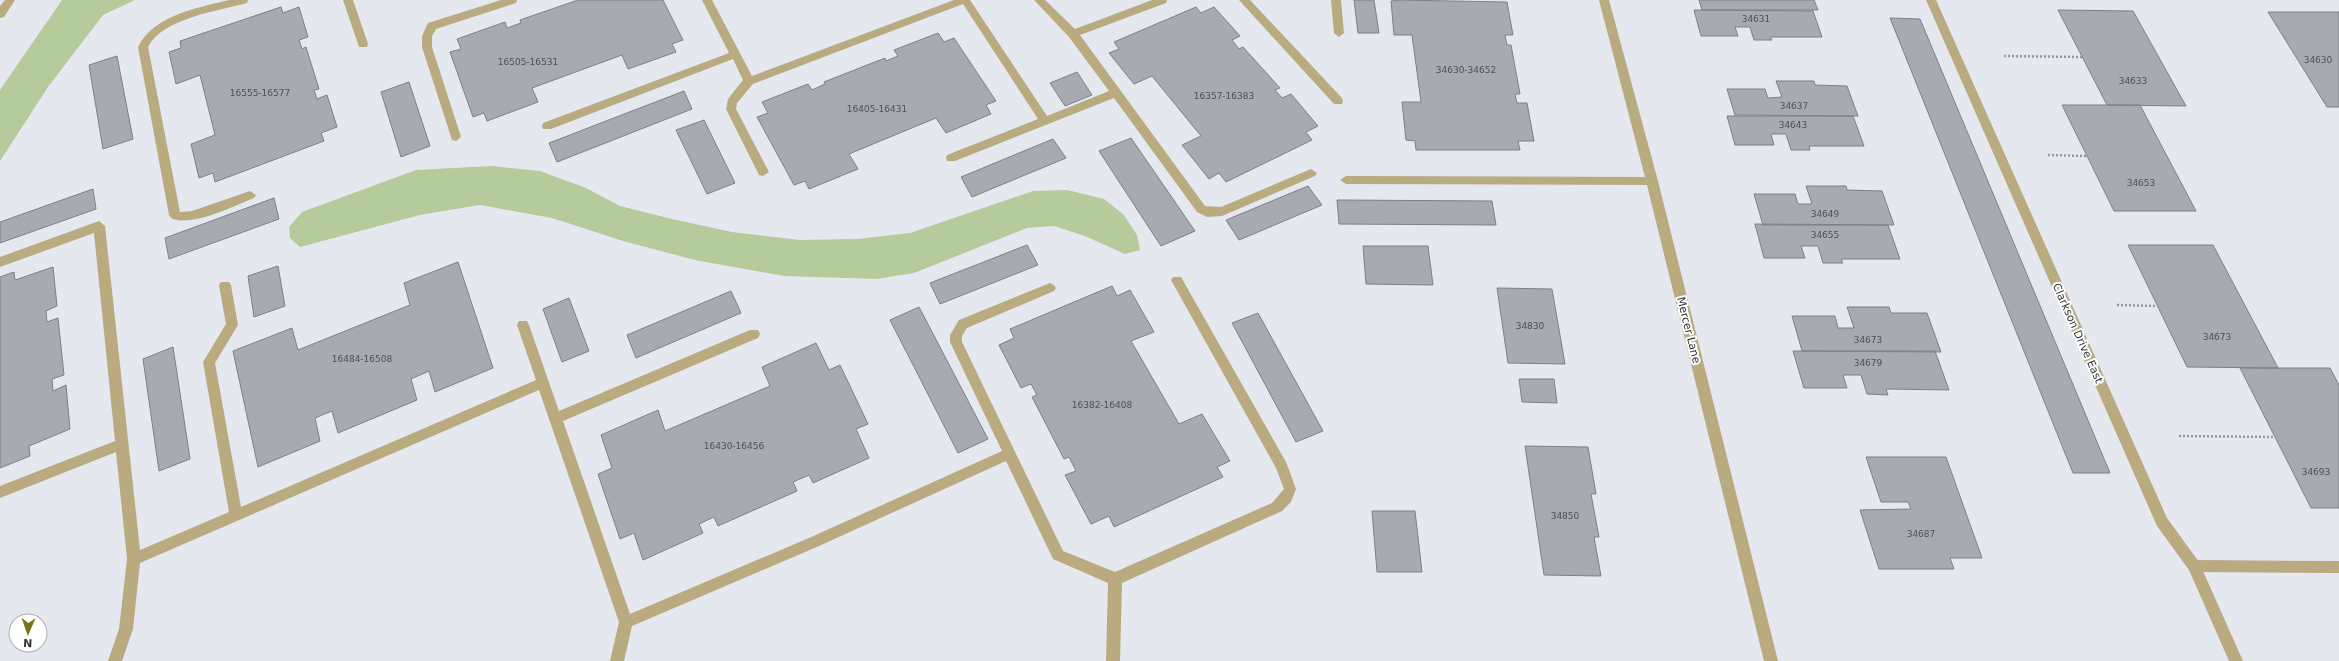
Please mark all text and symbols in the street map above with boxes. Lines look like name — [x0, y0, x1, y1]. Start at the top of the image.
house number: 34631 — [1742, 14, 1770, 24]
house number: 34630 — [2304, 55, 2333, 65]
house number: 16505-16531 — [498, 57, 558, 67]
house number: 34630-34652 — [1436, 65, 1496, 75]
house number: 34633 — [2119, 76, 2147, 86]
house number: 16555-16577 — [230, 88, 290, 98]
house number: 16357-16383 — [1194, 91, 1254, 101]
house number: 34637 — [1780, 101, 1808, 111]
house number: 16405-16431 — [847, 104, 907, 114]
house number: 34643 — [1779, 120, 1807, 130]
house number: 34653 — [2127, 178, 2155, 188]
house number: 34649 — [1811, 209, 1840, 219]
house number: 34655 — [1811, 230, 1839, 240]
street label: Clarkson Drive East — [2050, 281, 2106, 386]
street label: Mercer Lane — [1674, 296, 1703, 365]
house number: 34830 — [1516, 321, 1545, 331]
house number: 34673 — [2203, 332, 2231, 342]
house number: 34673 — [1854, 335, 1882, 345]
house number: 16484-16508 — [332, 354, 393, 364]
house number: 34679 — [1854, 358, 1883, 368]
house number: 16382-16408 — [1072, 400, 1133, 410]
house number: 16430-16456 — [704, 441, 765, 451]
house number: 34693 — [2302, 467, 2330, 477]
house number: 34850 — [1551, 511, 1580, 521]
house number: 34687 — [1907, 529, 1935, 539]
north arrow — [8, 613, 48, 653]
text: N — [23, 636, 33, 649]

